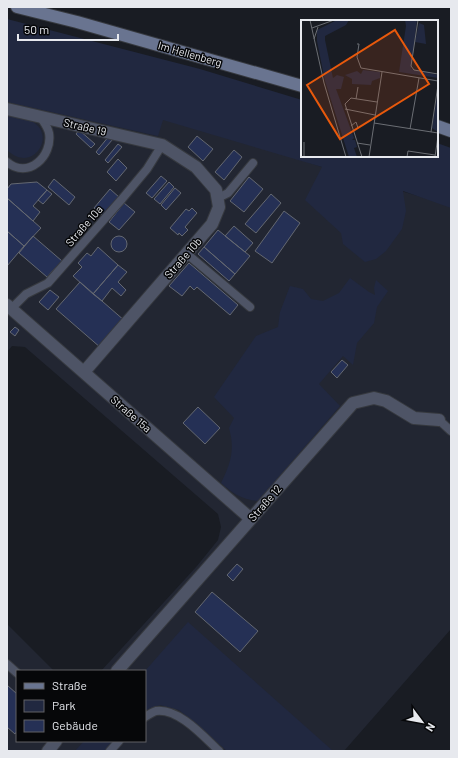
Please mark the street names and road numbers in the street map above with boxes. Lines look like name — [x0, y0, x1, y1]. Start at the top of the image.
street label: Im Hellenberg — [157, 38, 224, 69]
street label: Straße 19 — [62, 115, 108, 138]
street label: Straße 10a — [62, 203, 105, 249]
street label: Straße 10b — [161, 234, 204, 281]
street label: Straße 15a — [108, 393, 154, 435]
street label: Straße 12 — [245, 482, 284, 524]

